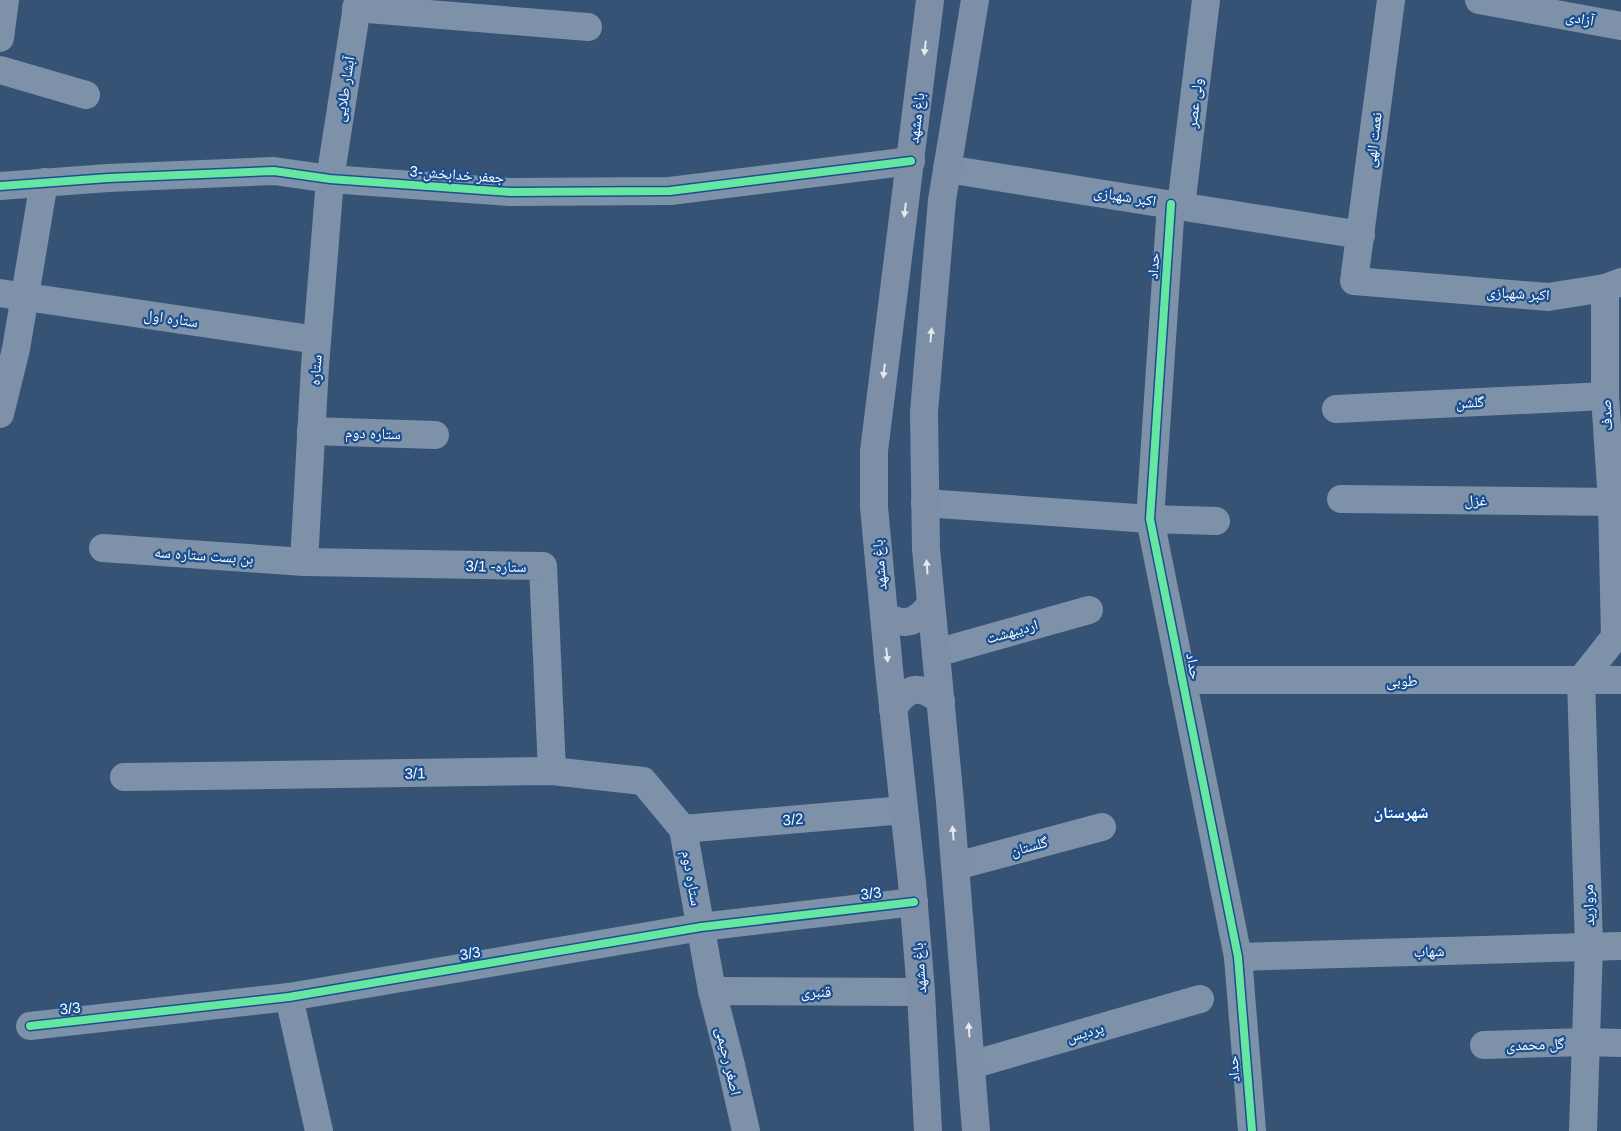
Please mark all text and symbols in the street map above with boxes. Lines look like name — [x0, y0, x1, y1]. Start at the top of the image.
street label: آزادی — [1564, 7, 1597, 31]
one-way arrow — [921, 41, 929, 57]
street label: آبشار طلایی — [330, 54, 360, 123]
street label: ولی عصر — [1182, 77, 1207, 130]
street label: باغ مشهد — [904, 92, 930, 144]
street label: نعمت الهی — [1361, 111, 1387, 169]
street label: جعفر خدابخش-3 — [409, 162, 505, 188]
street label: اکبر شهبازی — [1092, 183, 1158, 211]
one-way arrow — [901, 202, 909, 218]
street label: حداد — [1144, 252, 1162, 280]
street label: اکبر شهبازی — [1486, 283, 1550, 305]
street label: ستاره اول — [142, 306, 199, 332]
one-way arrow — [927, 326, 935, 342]
street label: ستاره — [305, 354, 326, 386]
one-way arrow — [880, 363, 888, 379]
street label: گلشن — [1455, 393, 1485, 413]
street label: صدف — [1597, 399, 1615, 431]
street label: ستاره دوم — [345, 424, 401, 444]
street label: غزل — [1465, 491, 1488, 511]
street label: باغ مشهد — [868, 539, 892, 591]
street label: بن بست ستاره سه — [154, 543, 254, 569]
street label: ستاره- 3/1 — [465, 557, 527, 576]
one-way arrow — [923, 559, 931, 575]
street label: اردیبهشت — [984, 616, 1040, 647]
one-way arrow — [884, 647, 892, 663]
street label: حداد — [1183, 651, 1205, 681]
street label: طوبی — [1386, 672, 1418, 691]
street label: 3/1 — [404, 764, 426, 782]
district label: شهرستان — [1373, 804, 1429, 822]
street label: 3/2 — [782, 810, 804, 828]
one-way arrow — [949, 825, 957, 841]
street label: گلستان — [1009, 833, 1050, 861]
street label: ستاره دوم — [677, 849, 705, 907]
street label: 3/3 — [860, 883, 882, 903]
street label: مروارید — [1579, 884, 1598, 926]
street label: باغ مشهد — [909, 942, 931, 994]
street label: شهاب — [1413, 942, 1445, 961]
street label: 3/3 — [458, 943, 482, 963]
street label: قنبری — [801, 983, 831, 1002]
street label: 3/3 — [59, 998, 81, 1018]
street label: پردیس — [1064, 1019, 1106, 1047]
one-way arrow — [964, 1022, 972, 1038]
street label: اصغر رحیمی — [711, 1025, 745, 1097]
street label: گل محمدی — [1505, 1034, 1565, 1056]
street label: حداد — [1223, 1055, 1243, 1083]

